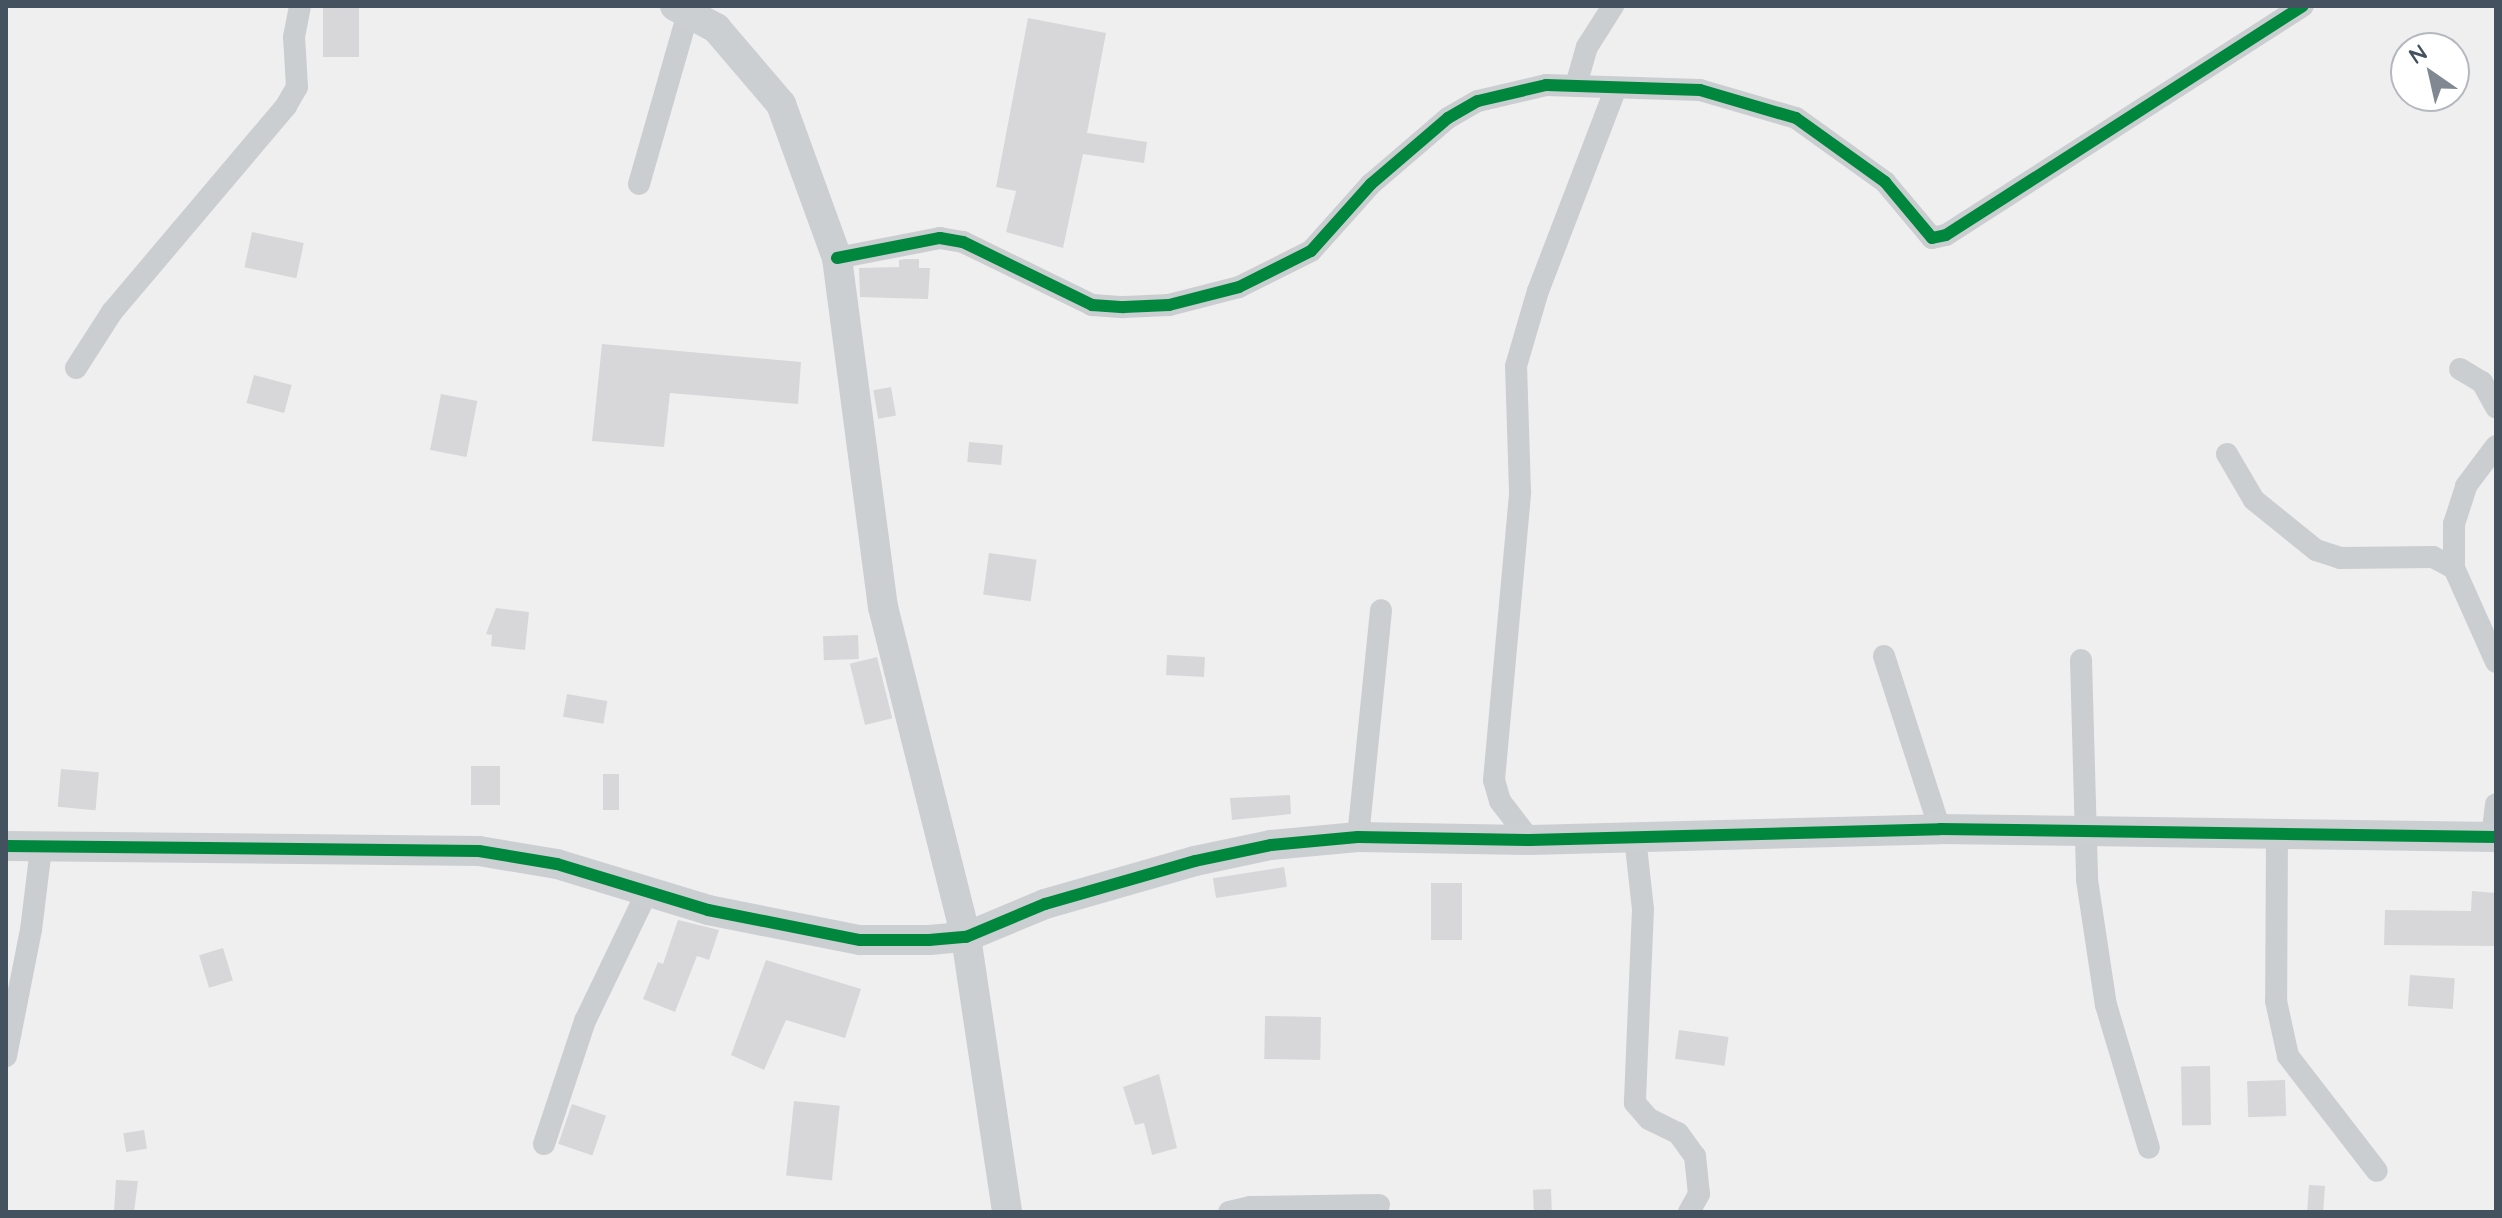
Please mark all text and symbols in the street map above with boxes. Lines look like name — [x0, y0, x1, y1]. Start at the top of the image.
north arrow — [2390, 32, 2470, 112]
text: N — [2403, 38, 2432, 70]

